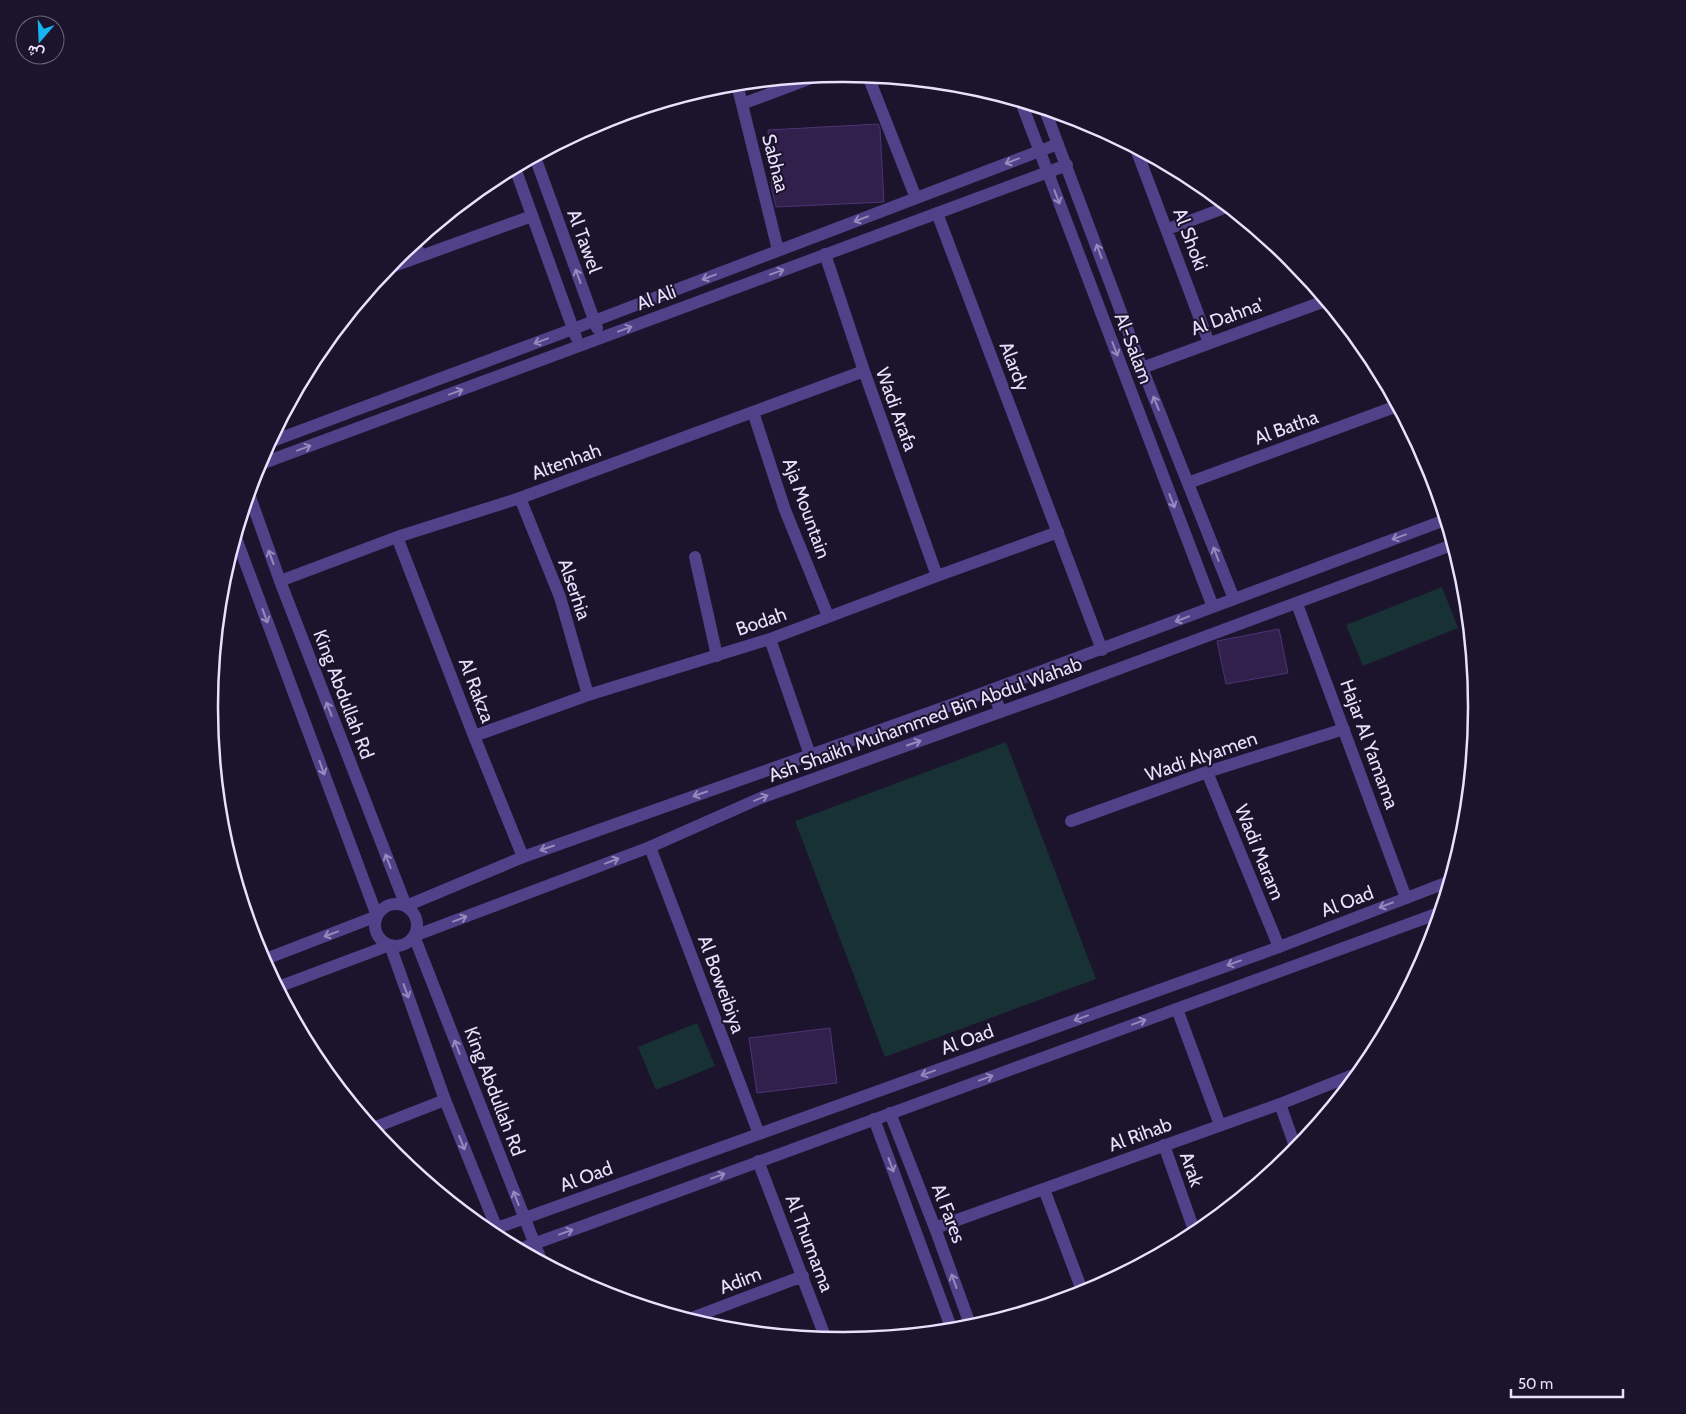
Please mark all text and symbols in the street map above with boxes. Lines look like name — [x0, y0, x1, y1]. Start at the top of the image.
north arrow — [15, 15, 65, 65]
text: ش — [25, 41, 47, 64]
street label: Sabhaa — [757, 132, 794, 195]
one-way arrow — [1005, 157, 1020, 166]
one-way arrow — [1053, 189, 1062, 204]
street label: Al Shoki — [1168, 205, 1213, 273]
street label: Al Tawel — [562, 206, 607, 277]
one-way arrow — [853, 215, 869, 224]
one-way arrow — [1094, 243, 1103, 259]
one-way arrow — [769, 267, 784, 276]
one-way arrow — [573, 269, 582, 284]
one-way arrow — [702, 273, 717, 282]
street label: Al Ali — [633, 280, 679, 315]
street label: Al Dahna' — [1188, 293, 1267, 340]
street label: Al-Salam — [1109, 309, 1158, 387]
one-way arrow — [616, 324, 632, 333]
one-way arrow — [534, 337, 549, 346]
street label: Alardy — [995, 338, 1035, 395]
one-way arrow — [1110, 341, 1120, 356]
street label: Wadi Arafa — [871, 364, 922, 454]
one-way arrow — [448, 387, 463, 396]
one-way arrow — [1151, 396, 1160, 411]
street label: Al Batha — [1251, 405, 1321, 450]
street label: Altenhah — [528, 438, 604, 485]
one-way arrow — [295, 443, 311, 452]
street label: Aja Mountain — [778, 455, 835, 562]
one-way arrow — [1168, 493, 1177, 508]
one-way arrow — [1392, 533, 1407, 543]
one-way arrow — [1211, 547, 1220, 562]
one-way arrow — [266, 550, 275, 565]
street label: Alserhia — [553, 556, 596, 623]
street label: Bodah — [733, 602, 789, 641]
one-way arrow — [261, 608, 270, 623]
one-way arrow — [1174, 615, 1190, 624]
street label: King Abdullah Rd — [308, 626, 379, 762]
street label: Ash Shaikh Muhammed Bin Abdul Wahab — [765, 652, 1085, 787]
street label: Al Rakza — [454, 655, 499, 726]
street label: Hajar Al Yamama — [1335, 676, 1404, 812]
one-way arrow — [324, 702, 334, 717]
street label: Wadi Alyamen — [1142, 727, 1260, 786]
one-way arrow — [906, 738, 922, 747]
one-way arrow — [318, 760, 327, 776]
one-way arrow — [693, 790, 708, 799]
one-way arrow — [753, 793, 768, 802]
street label: Wadi Maram — [1230, 801, 1289, 903]
one-way arrow — [539, 844, 555, 854]
one-way arrow — [383, 853, 392, 869]
one-way arrow — [603, 856, 619, 865]
street label: Al Oad — [1318, 881, 1377, 922]
one-way arrow — [1379, 901, 1394, 911]
one-way arrow — [451, 914, 467, 923]
one-way arrow — [324, 930, 339, 939]
street label: Al Boweibiya — [693, 932, 750, 1036]
one-way arrow — [1227, 959, 1243, 968]
one-way arrow — [402, 982, 411, 998]
one-way arrow — [1074, 1014, 1090, 1023]
one-way arrow — [1130, 1017, 1146, 1026]
street label: Al Oad — [938, 1019, 997, 1060]
street label: King Abdullah Rd — [459, 1023, 530, 1159]
one-way arrow — [452, 1040, 461, 1055]
one-way arrow — [921, 1069, 937, 1078]
one-way arrow — [978, 1073, 993, 1082]
street label: Al Rihab — [1105, 1112, 1175, 1157]
one-way arrow — [458, 1135, 468, 1150]
street label: Arak — [1175, 1149, 1209, 1190]
street label: Al Oad — [557, 1156, 616, 1197]
one-way arrow — [887, 1156, 896, 1172]
one-way arrow — [710, 1171, 725, 1180]
street label: Al Fares — [927, 1180, 970, 1246]
one-way arrow — [511, 1191, 520, 1206]
street label: Al Thumama — [780, 1191, 839, 1295]
one-way arrow — [557, 1227, 573, 1236]
street label: Adim — [716, 1262, 764, 1299]
one-way arrow — [949, 1274, 958, 1289]
scale bar — [1511, 1366, 1624, 1398]
text: 50 m — [1518, 1375, 1553, 1393]

